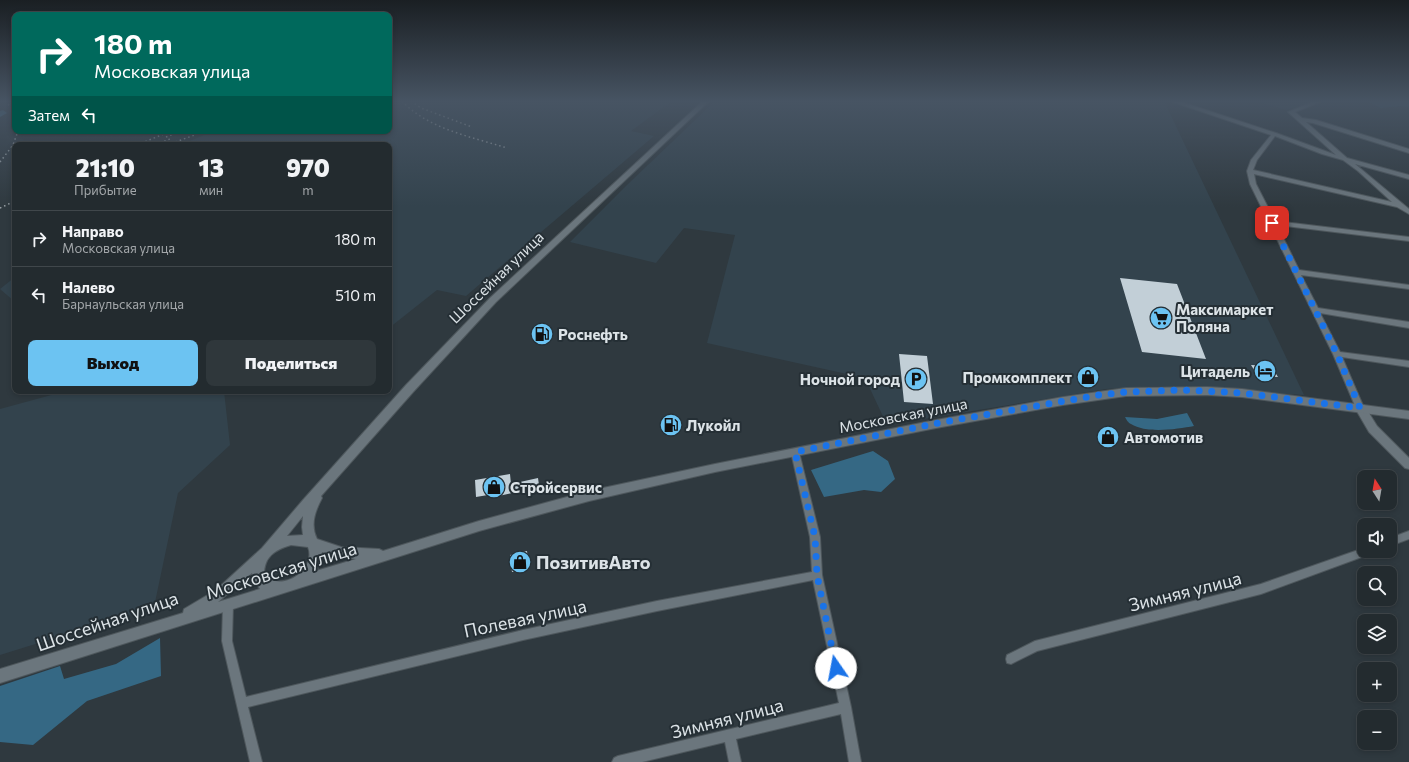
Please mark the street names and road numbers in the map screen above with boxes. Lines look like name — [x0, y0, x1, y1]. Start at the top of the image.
street label: Шоссейная улица — [445, 227, 547, 327]
street label: Московская улица — [837, 394, 969, 436]
street label: Московская улица — [203, 537, 359, 603]
street label: Зимняя улица — [1126, 566, 1244, 616]
street label: Шоссейная улица — [33, 586, 181, 656]
street label: Полевая улица — [462, 594, 588, 642]
street label: Зимняя улица — [668, 693, 786, 743]

